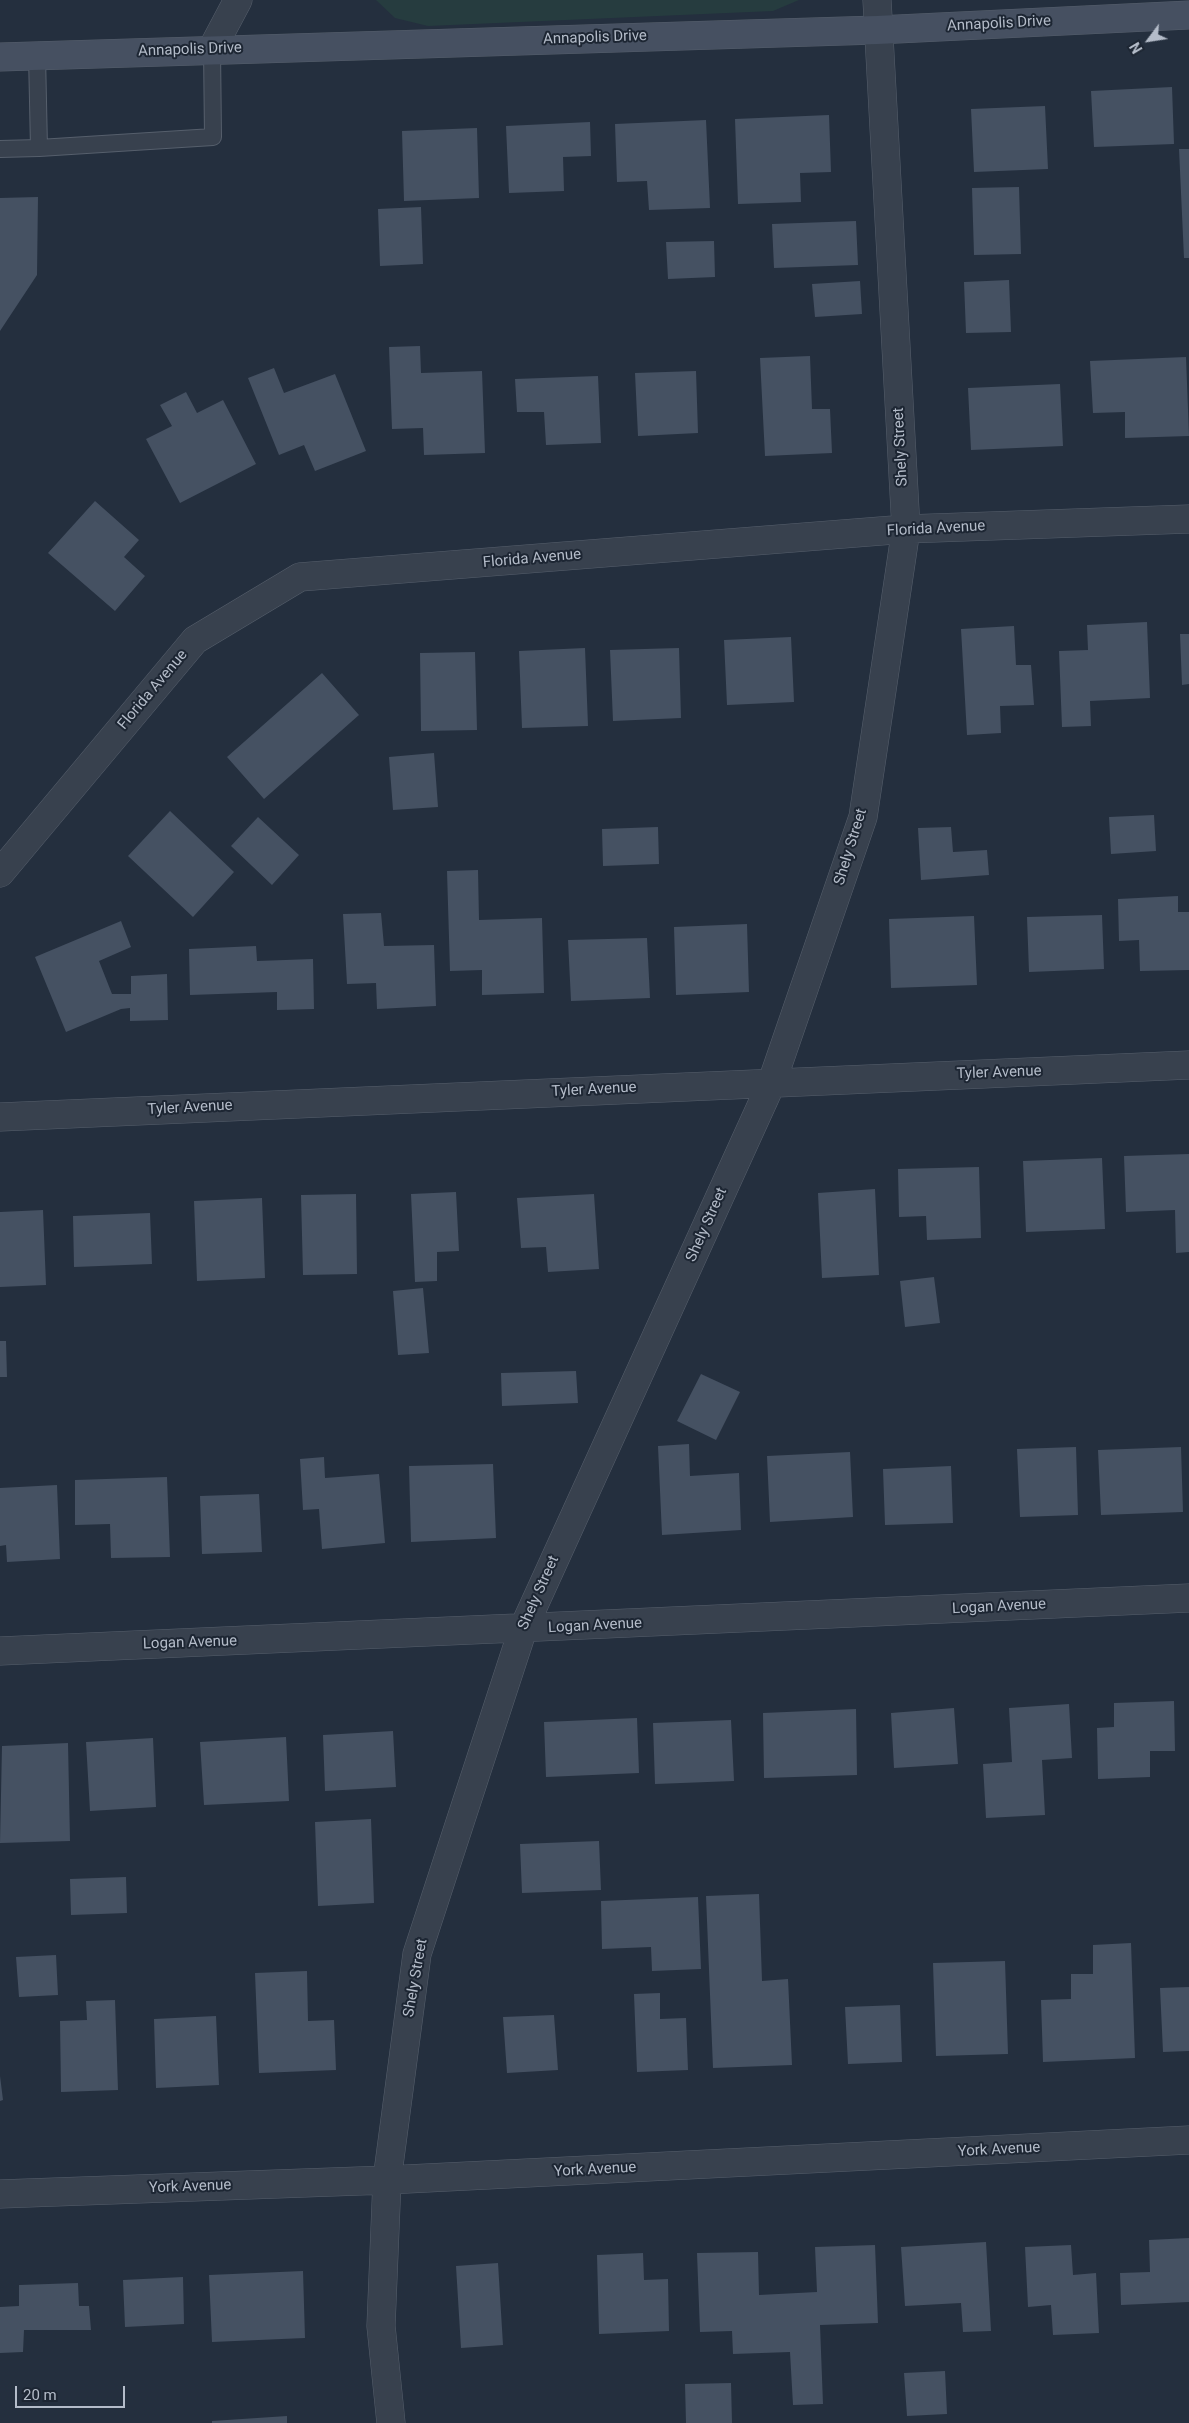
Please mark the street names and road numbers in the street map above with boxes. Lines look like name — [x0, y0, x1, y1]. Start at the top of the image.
street label: Annapolis Drive — [947, 12, 1051, 36]
street label: Annapolis Drive — [543, 27, 647, 49]
street label: Annapolis Drive — [138, 39, 242, 61]
street label: Shely Street — [890, 407, 912, 487]
street label: Florida Avenue — [886, 517, 986, 541]
street label: Florida Avenue — [482, 546, 582, 572]
street label: Florida Avenue — [114, 646, 192, 734]
street label: Shely Street — [831, 807, 871, 887]
street label: Tyler Avenue — [956, 1063, 1042, 1083]
street label: Tyler Avenue — [551, 1079, 637, 1101]
street label: Tyler Avenue — [147, 1097, 233, 1119]
street label: Shely Street — [683, 1185, 731, 1265]
street label: Shely Street — [515, 1553, 563, 1633]
street label: Logan Avenue — [951, 1596, 1047, 1618]
street label: Logan Avenue — [547, 1615, 643, 1637]
street label: Logan Avenue — [143, 1632, 237, 1654]
street label: Shely Street — [400, 1937, 432, 2019]
street label: York Avenue — [957, 2139, 1041, 2161]
street label: York Avenue — [553, 2159, 637, 2181]
street label: York Avenue — [148, 2177, 232, 2197]

